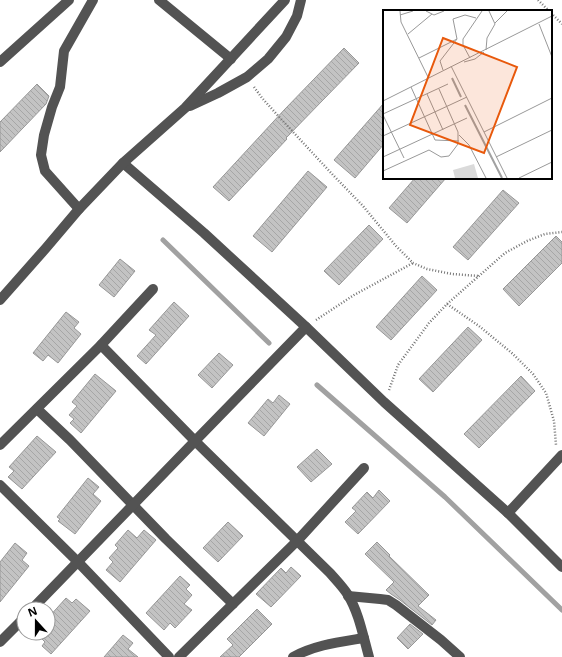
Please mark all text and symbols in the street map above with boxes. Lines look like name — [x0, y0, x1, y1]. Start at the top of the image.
inset map — [383, 10, 552, 179]
north arrow — [16, 601, 56, 641]
text: N — [25, 603, 39, 620]

